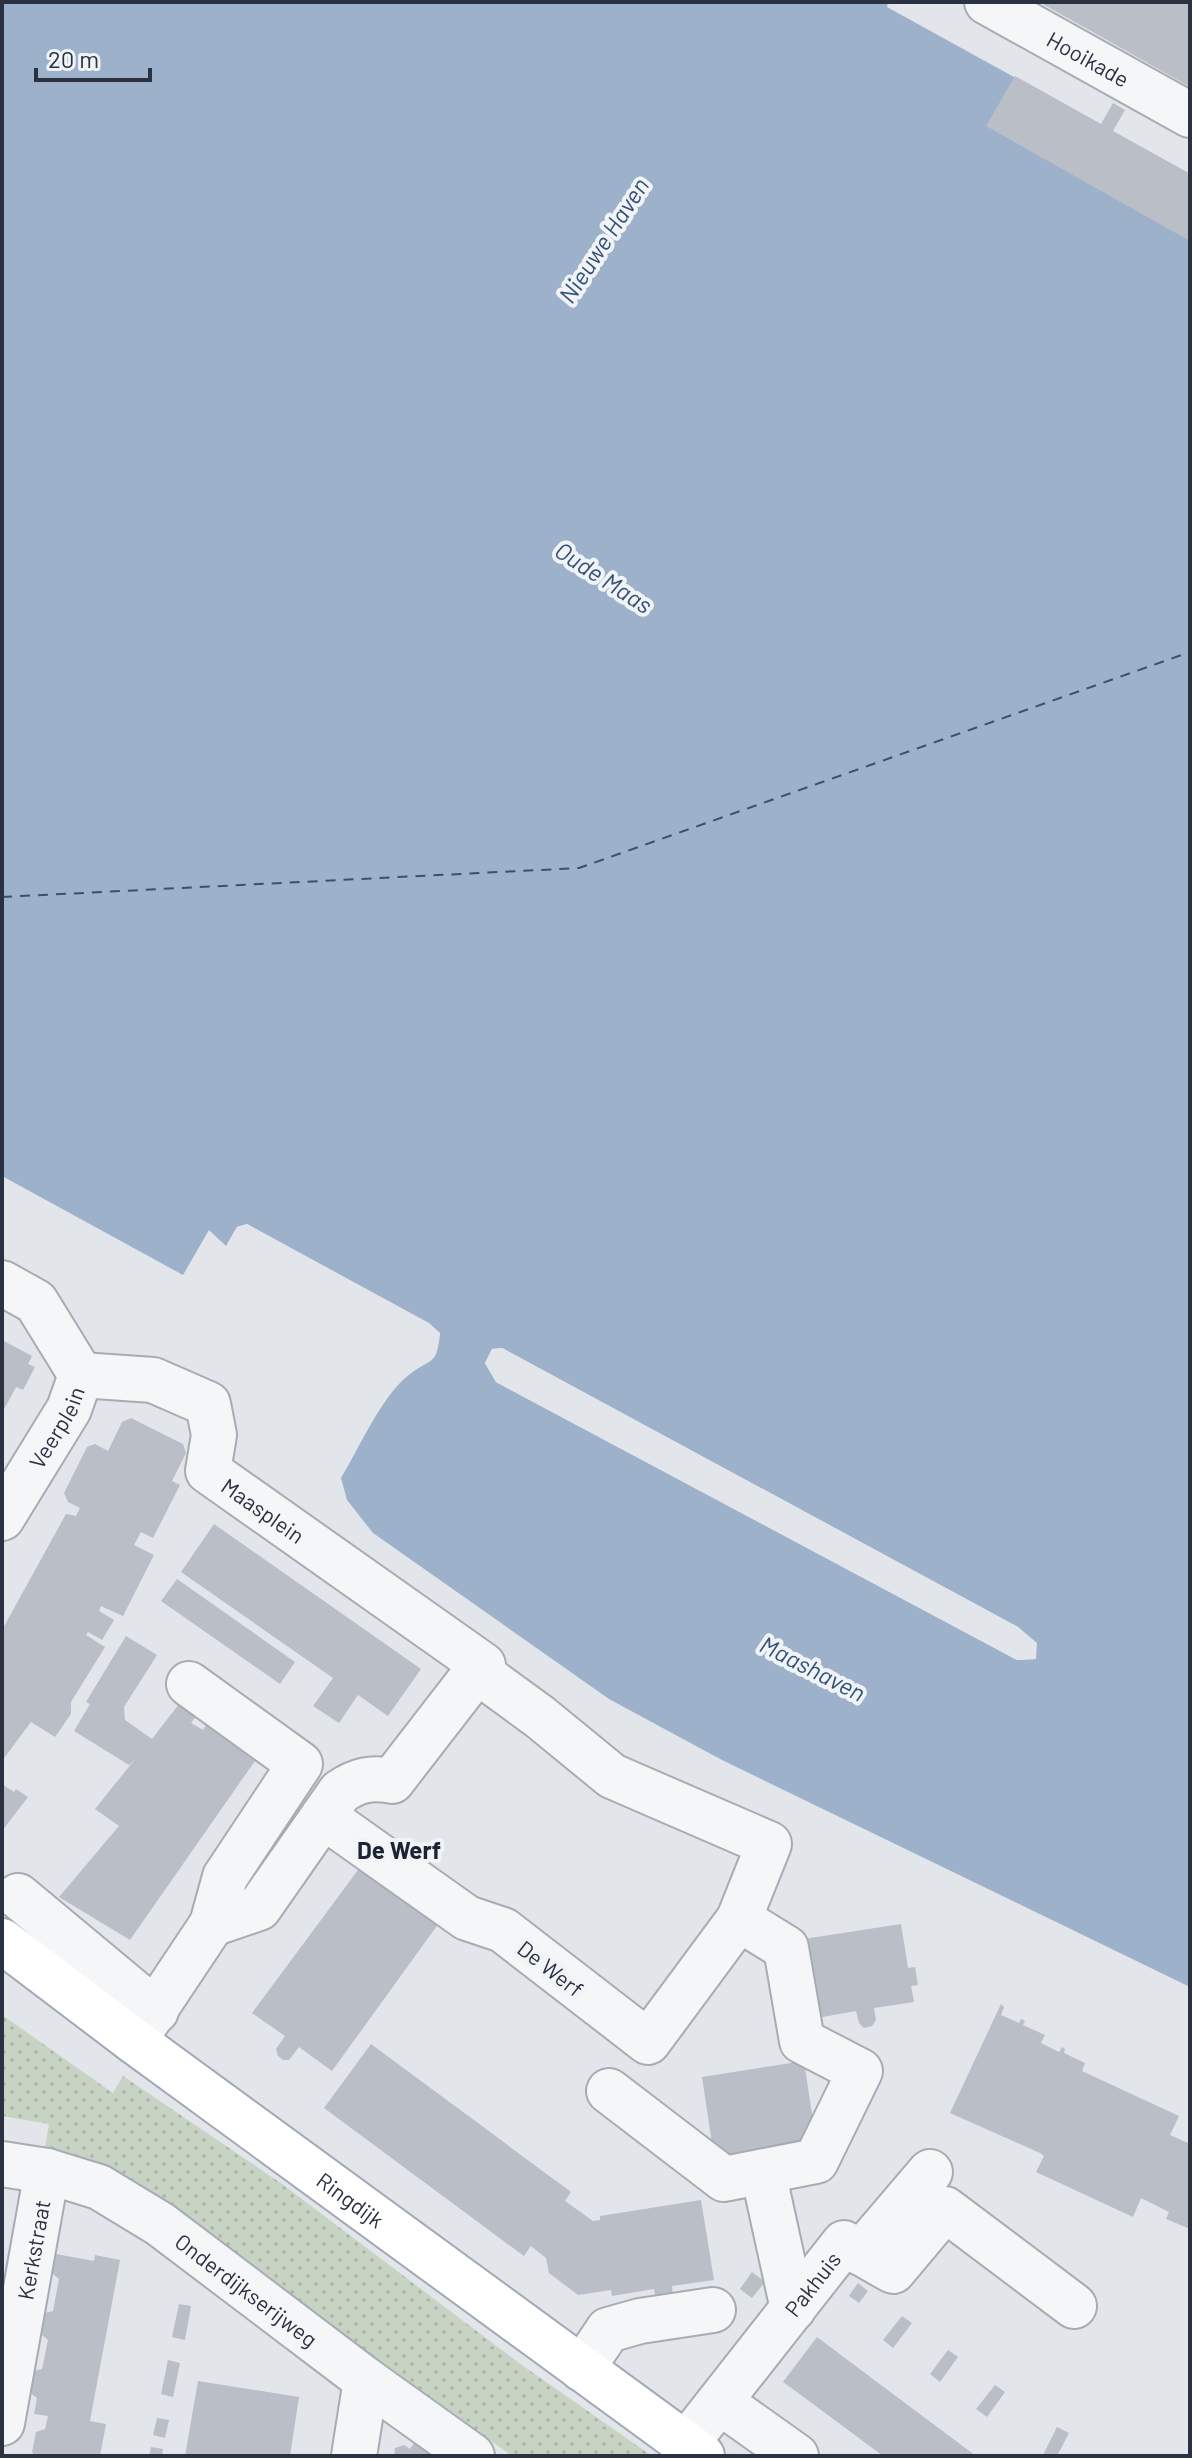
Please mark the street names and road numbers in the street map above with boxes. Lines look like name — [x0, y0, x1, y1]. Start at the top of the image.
street label: Hooikade — [1043, 25, 1134, 92]
street label: Veerplein — [23, 1383, 89, 1473]
street label: Maasplein — [217, 1472, 310, 1548]
street label: De Werf — [513, 1934, 589, 2002]
street label: Ringdijk — [312, 2166, 389, 2232]
street label: Kerkstraat — [11, 2198, 55, 2302]
street label: Onderdijkserijweg — [170, 2228, 323, 2352]
street label: Pakhuis — [779, 2246, 846, 2321]

